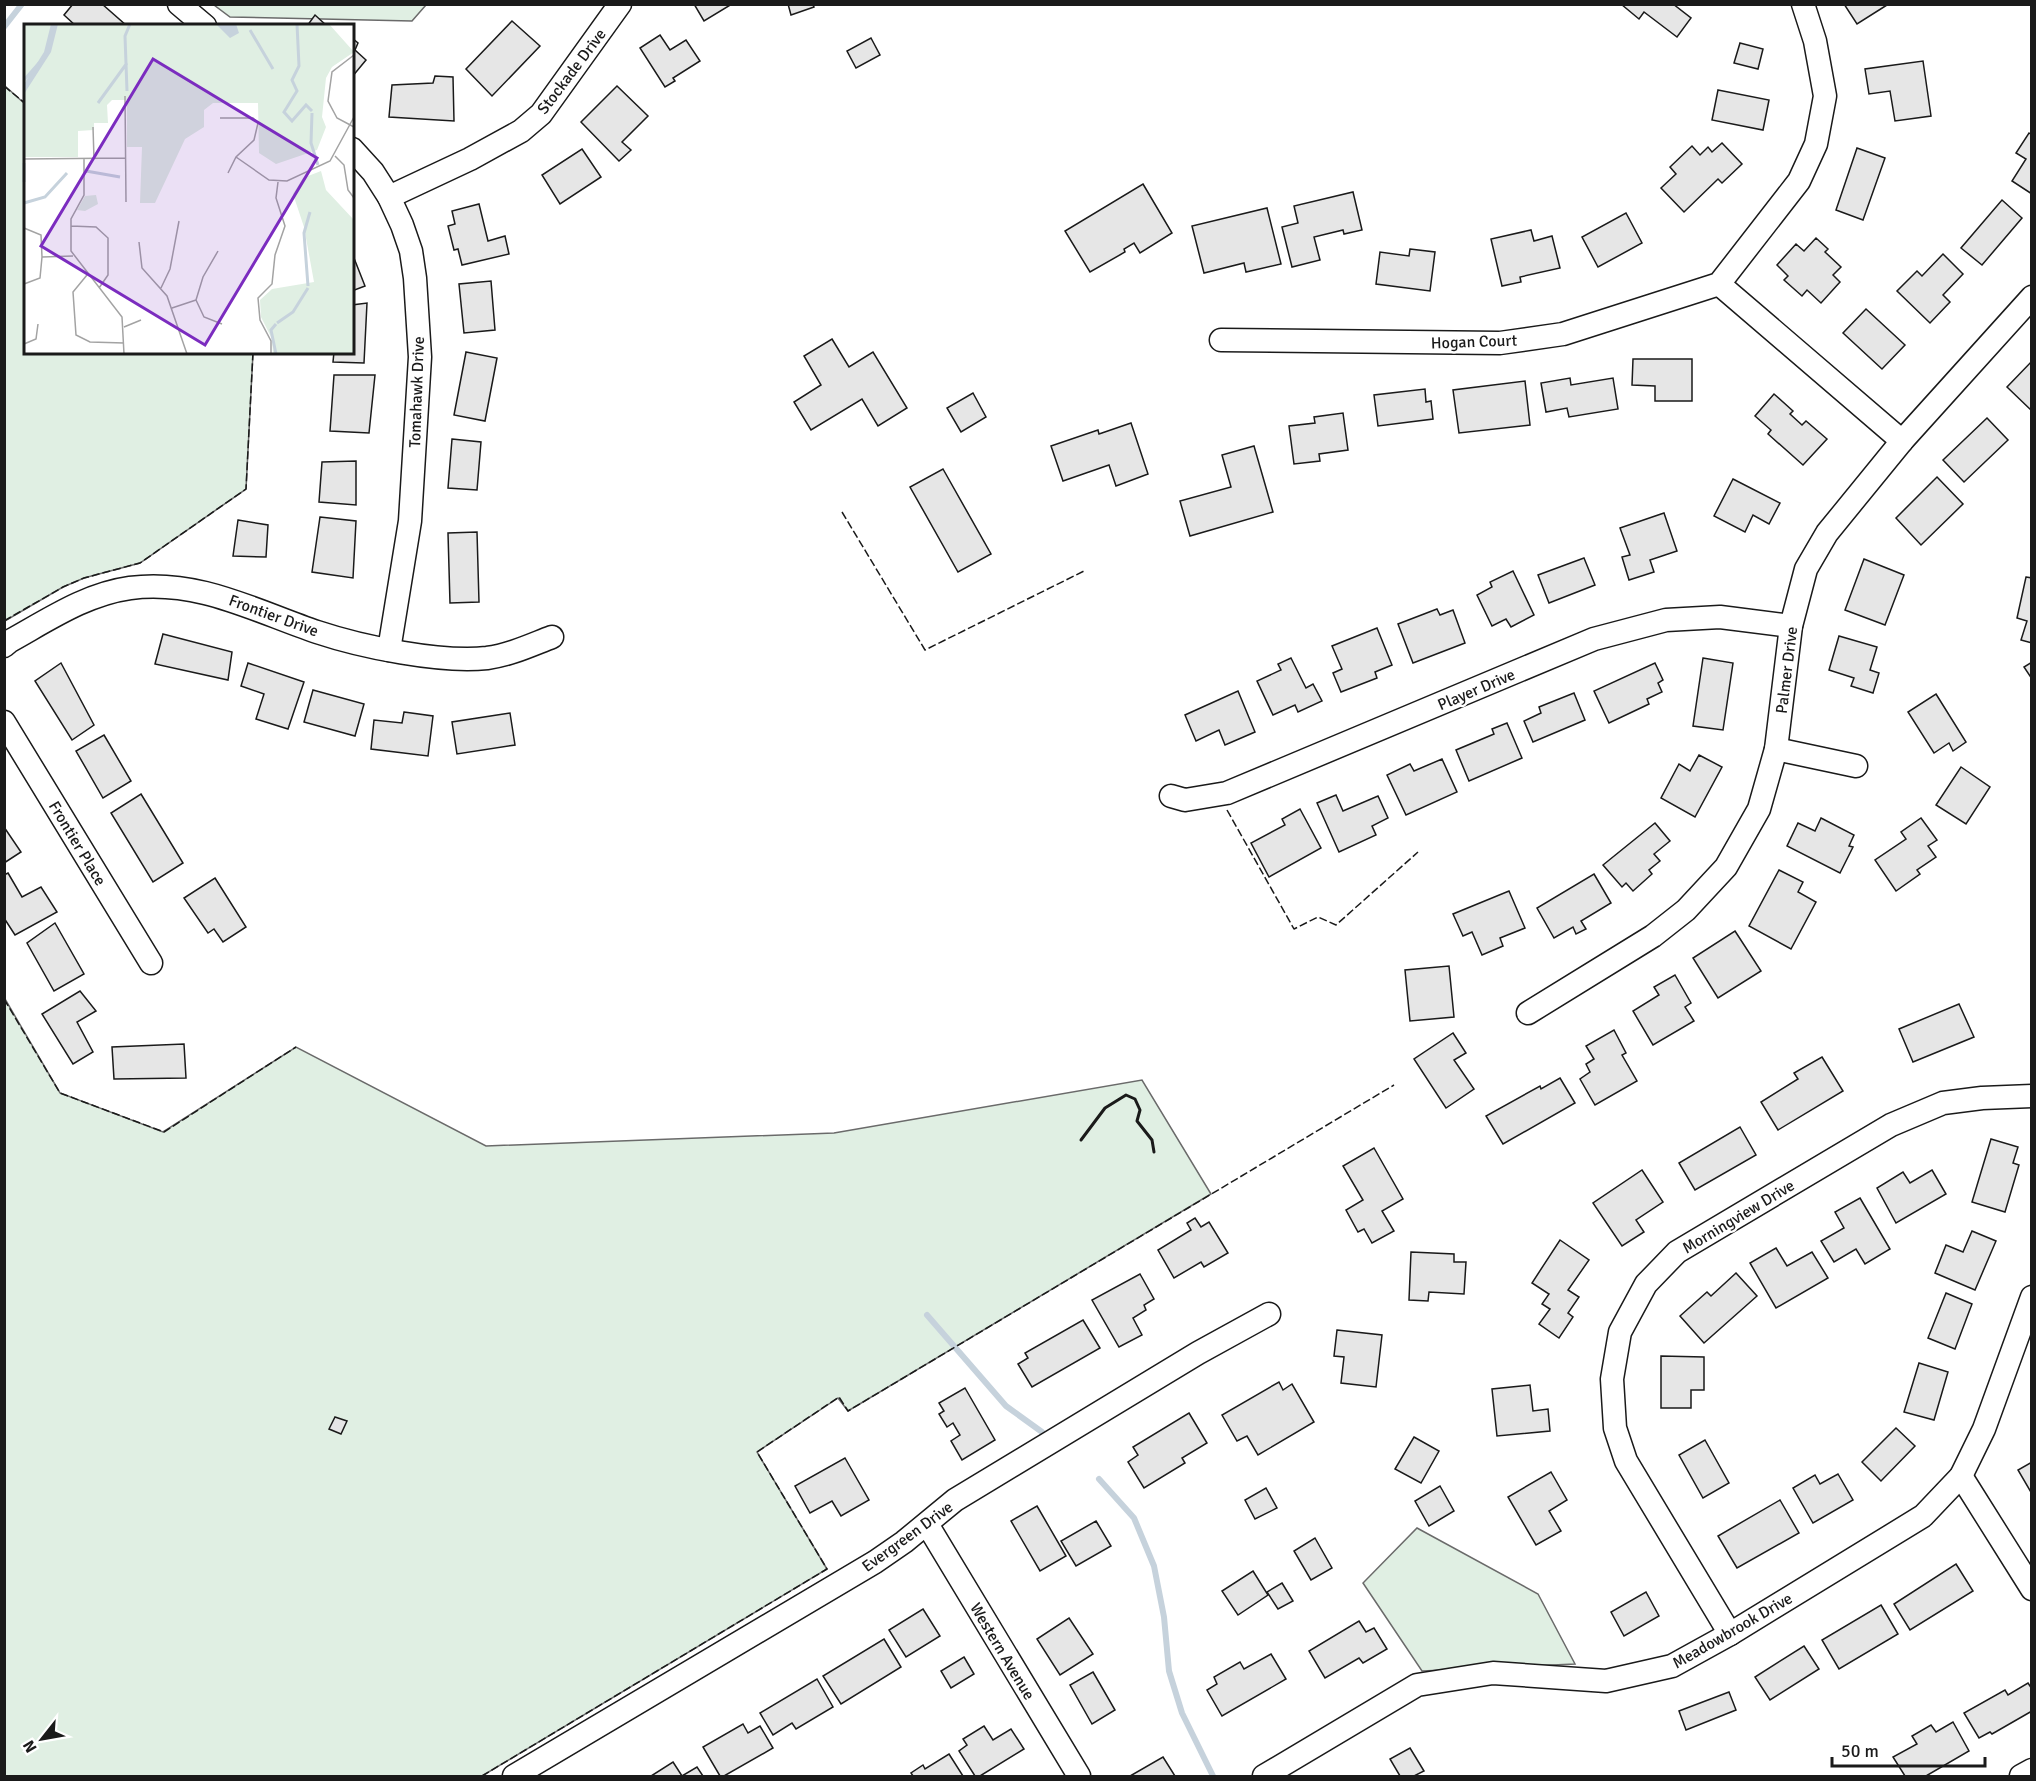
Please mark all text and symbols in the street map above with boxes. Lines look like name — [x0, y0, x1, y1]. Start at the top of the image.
inset map — [24, 24, 354, 354]
street label: Stockade Drive — [533, 25, 611, 118]
street label: Hogan Court — [1431, 330, 1518, 354]
street label: Tomahawk Drive — [405, 336, 429, 448]
street label: Frontier Drive — [226, 590, 321, 641]
street label: Palmer Drive — [1772, 625, 1802, 715]
street label: Player Drive — [1435, 665, 1518, 715]
street label: Frontier Place — [44, 797, 110, 890]
street label: Morningview Drive — [1679, 1175, 1798, 1258]
street label: Evergreen Drive — [858, 1497, 957, 1577]
street label: Meadowbrook Drive — [1669, 1588, 1796, 1673]
street label: Western Avenue — [965, 1599, 1039, 1704]
north arrow — [12, 1709, 72, 1769]
scale bar — [1832, 1730, 1985, 1768]
text: N — [19, 1736, 41, 1756]
text: 50 m — [1841, 1740, 1879, 1762]

